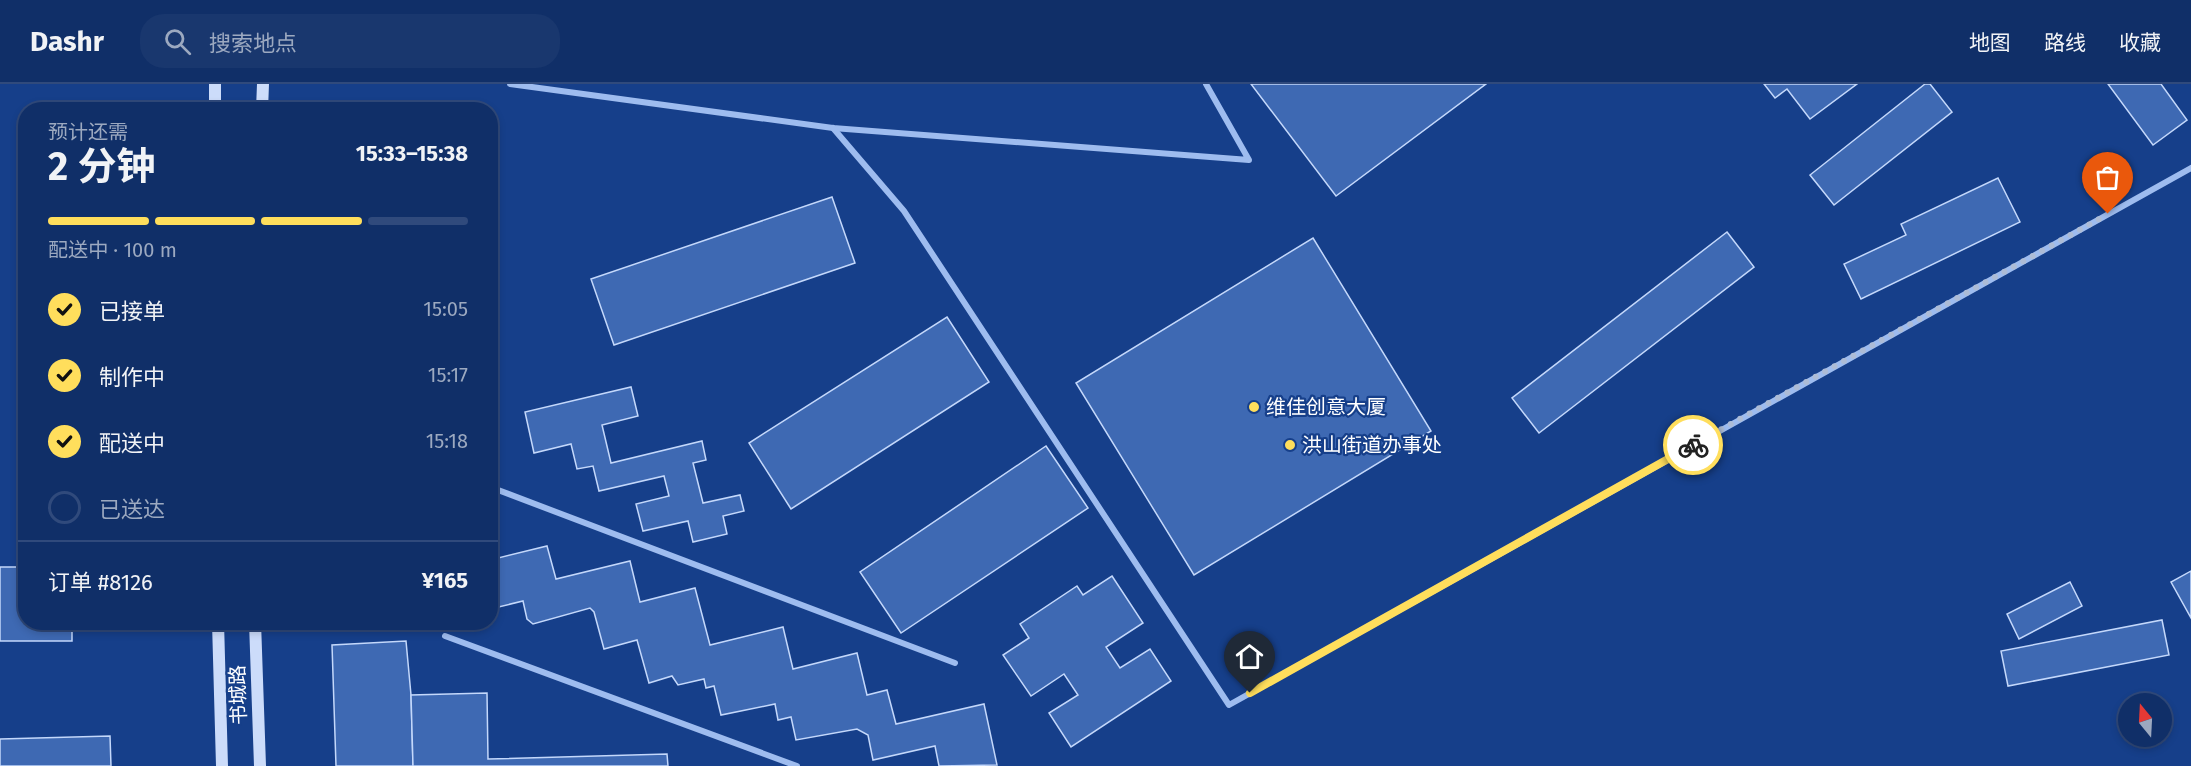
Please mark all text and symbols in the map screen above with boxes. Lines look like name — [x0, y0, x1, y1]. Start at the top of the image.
search box — [140, 14, 560, 68]
text: Dashr — [30, 25, 104, 58]
icon: search — [161, 25, 194, 58]
text: 搜索地点 — [209, 30, 297, 57]
text: 地图 — [1969, 30, 2011, 56]
text: 路线 — [2044, 30, 2086, 56]
text: 收藏 — [2119, 30, 2161, 56]
text: 预计还需 — [48, 120, 128, 144]
text: 15:33–15:38 — [356, 140, 468, 167]
text: 2 分钟 — [48, 144, 155, 190]
pin — [2082, 152, 2133, 214]
icon: bag — [2091, 161, 2124, 194]
text: 配送中 · 100 m — [48, 238, 177, 262]
icon: check — [48, 293, 81, 326]
text: 15:05 — [423, 297, 468, 321]
text: 已接单 — [99, 298, 165, 325]
icon: check — [48, 359, 81, 392]
text: 15:17 — [428, 363, 468, 387]
text: 制作中 — [99, 364, 165, 391]
place label: 维佳创意大厦 — [1266, 395, 1386, 419]
marker: 维佳创意大厦 — [1247, 400, 1261, 414]
courier — [1663, 415, 1723, 475]
icon: check — [48, 425, 81, 458]
text: 15:18 — [426, 429, 468, 453]
icon: bike — [1677, 429, 1710, 462]
text: 配送中 — [99, 430, 165, 457]
place label: 洪山街道办事处 — [1302, 433, 1442, 457]
marker: 洪山街道办事处 — [1283, 438, 1297, 452]
text: 已送达 — [99, 496, 165, 523]
text: ¥165 — [422, 567, 468, 594]
text: 订单 #8126 — [48, 569, 153, 596]
pin — [1224, 631, 1275, 693]
icon: home — [1233, 640, 1266, 673]
street label: 书城路 — [225, 665, 251, 725]
north arrow — [2118, 693, 2172, 747]
map controls — [2118, 693, 2172, 747]

